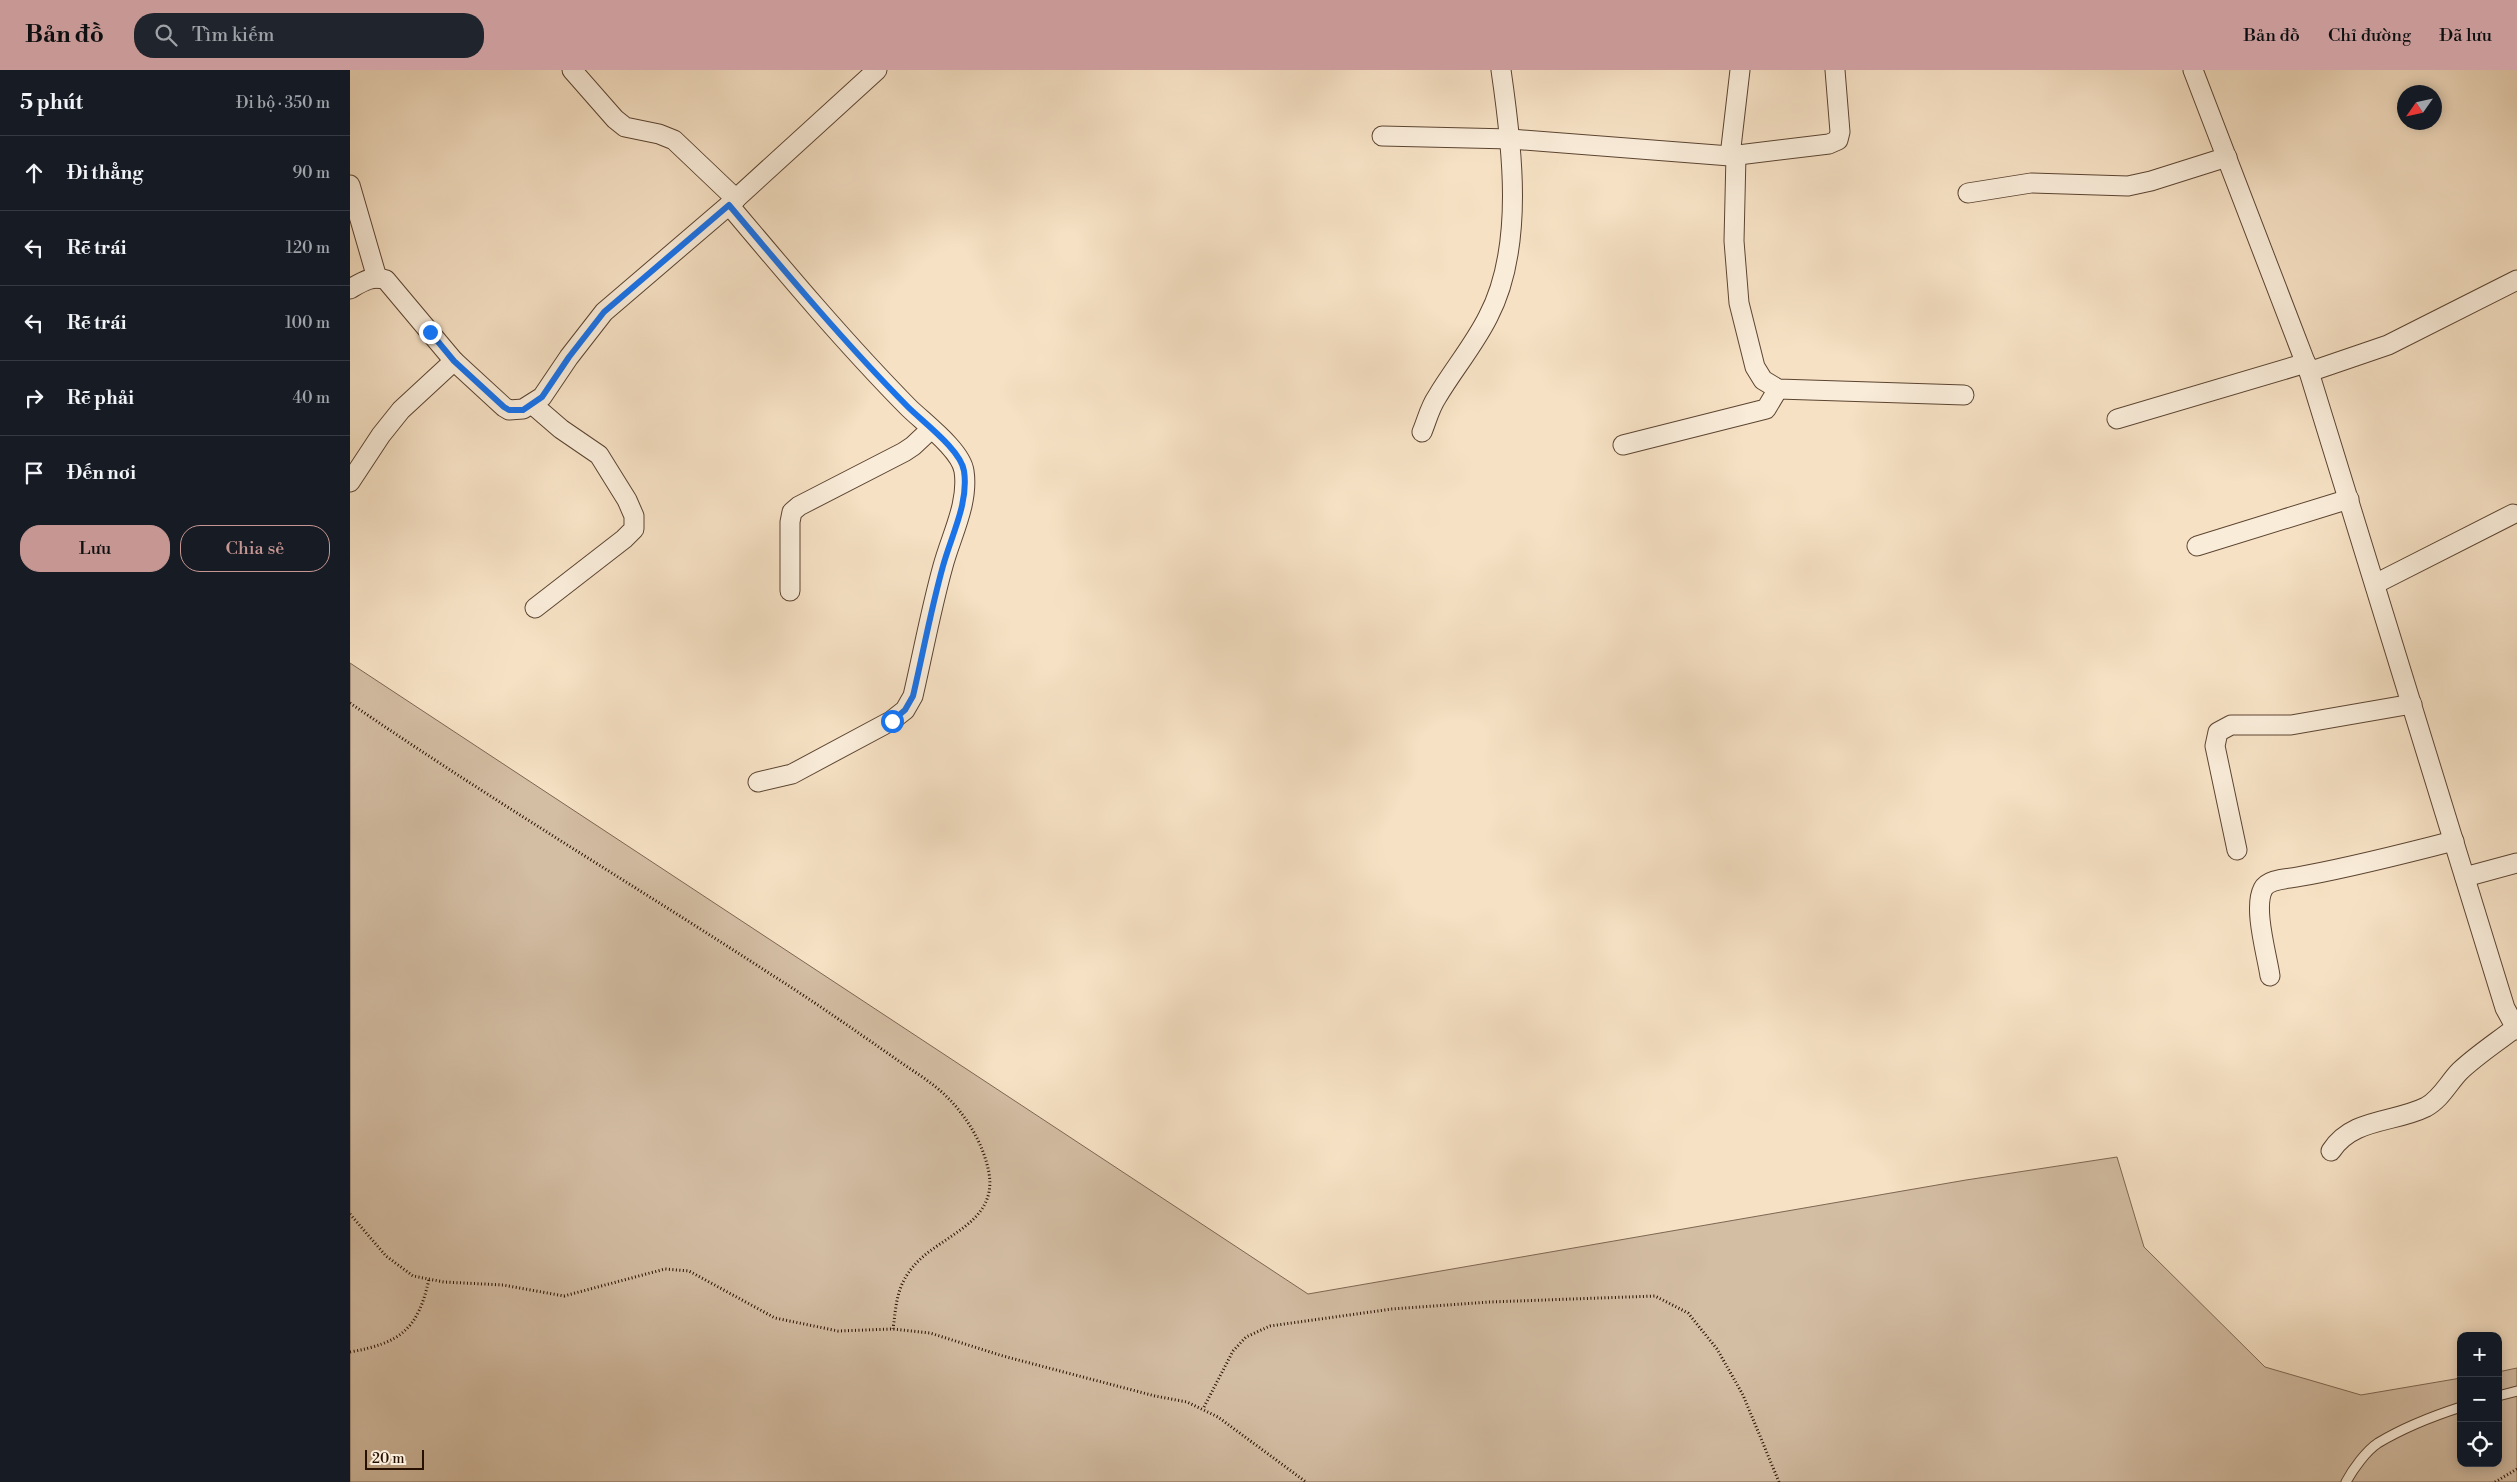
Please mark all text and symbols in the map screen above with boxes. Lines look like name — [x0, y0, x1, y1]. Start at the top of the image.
search box — [134, 13, 484, 58]
text: Bản đồ — [25, 20, 104, 50]
icon: search — [152, 21, 180, 49]
text: Tìm kiếm — [192, 23, 274, 47]
text: Bản đồ — [2243, 24, 2300, 47]
text: Chỉ đường — [2328, 24, 2411, 47]
text: Đã lưu — [2439, 24, 2492, 47]
north arrow — [2397, 85, 2442, 130]
text: 5 phút — [20, 90, 83, 116]
text: Đi bộ · 350 m — [236, 93, 330, 113]
icon: ahead — [20, 159, 48, 187]
text: Đi thẳng — [67, 161, 143, 185]
text: 90 m — [292, 163, 330, 183]
icon: left — [20, 234, 48, 262]
text: Rẽ trái — [67, 236, 127, 260]
text: 120 m — [286, 238, 330, 258]
icon: left — [20, 309, 48, 337]
text: Rẽ trái — [67, 311, 127, 335]
text: 100 m — [285, 313, 330, 333]
route end — [419, 321, 442, 344]
icon: right — [20, 384, 48, 412]
text: Rẽ phải — [67, 386, 134, 410]
text: 40 m — [293, 388, 330, 408]
icon: arrive — [20, 459, 48, 487]
text: Đến nơi — [67, 461, 136, 485]
button: Lưu — [20, 525, 170, 572]
button: Chia sẻ — [180, 525, 330, 572]
route start — [881, 710, 904, 733]
map controls — [2457, 1332, 2502, 1467]
button: + — [2457, 1332, 2502, 1377]
button: − — [2457, 1377, 2502, 1422]
button: locate — [2457, 1422, 2502, 1467]
scale bar — [365, 1447, 424, 1470]
text: 20 m — [372, 1450, 404, 1468]

